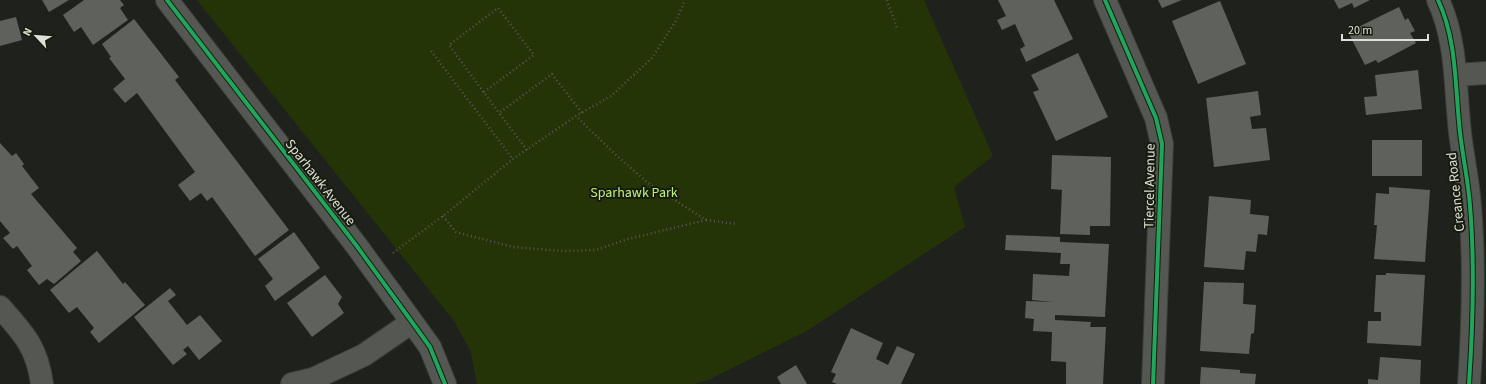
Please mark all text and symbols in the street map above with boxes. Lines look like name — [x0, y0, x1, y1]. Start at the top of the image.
north arrow — [16, 16, 56, 56]
scale bar — [1342, 16, 1428, 42]
text: 20 m — [1348, 22, 1372, 39]
text: N — [19, 25, 36, 38]
street label: Sparhawk Avenue — [280, 135, 360, 230]
street label: Tiercel Avenue — [1139, 143, 1161, 229]
street label: Creance Road — [1442, 151, 1470, 233]
park label: Sparhawk Park — [590, 183, 678, 203]

